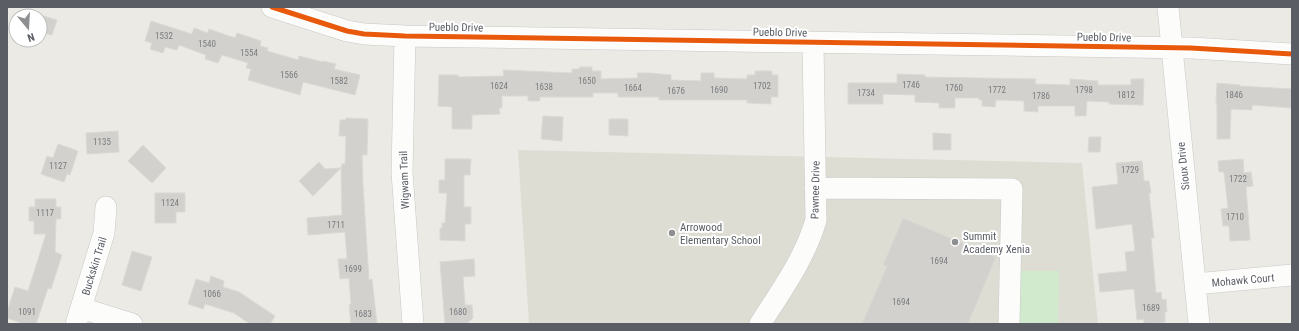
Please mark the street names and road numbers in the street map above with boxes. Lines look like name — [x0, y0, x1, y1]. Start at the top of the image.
street label: Pueblo Drive — [429, 21, 483, 34]
street label: Pueblo Drive — [753, 26, 807, 39]
street label: Pueblo Drive — [1077, 31, 1131, 44]
street label: Sioux Drive — [1175, 141, 1192, 191]
street label: Wigwam Trail — [397, 151, 412, 209]
street label: Pawnee Drive — [808, 161, 823, 219]
street label: Buckskin Trail — [79, 235, 110, 297]
street label: Mohawk Court — [1211, 271, 1275, 290]

